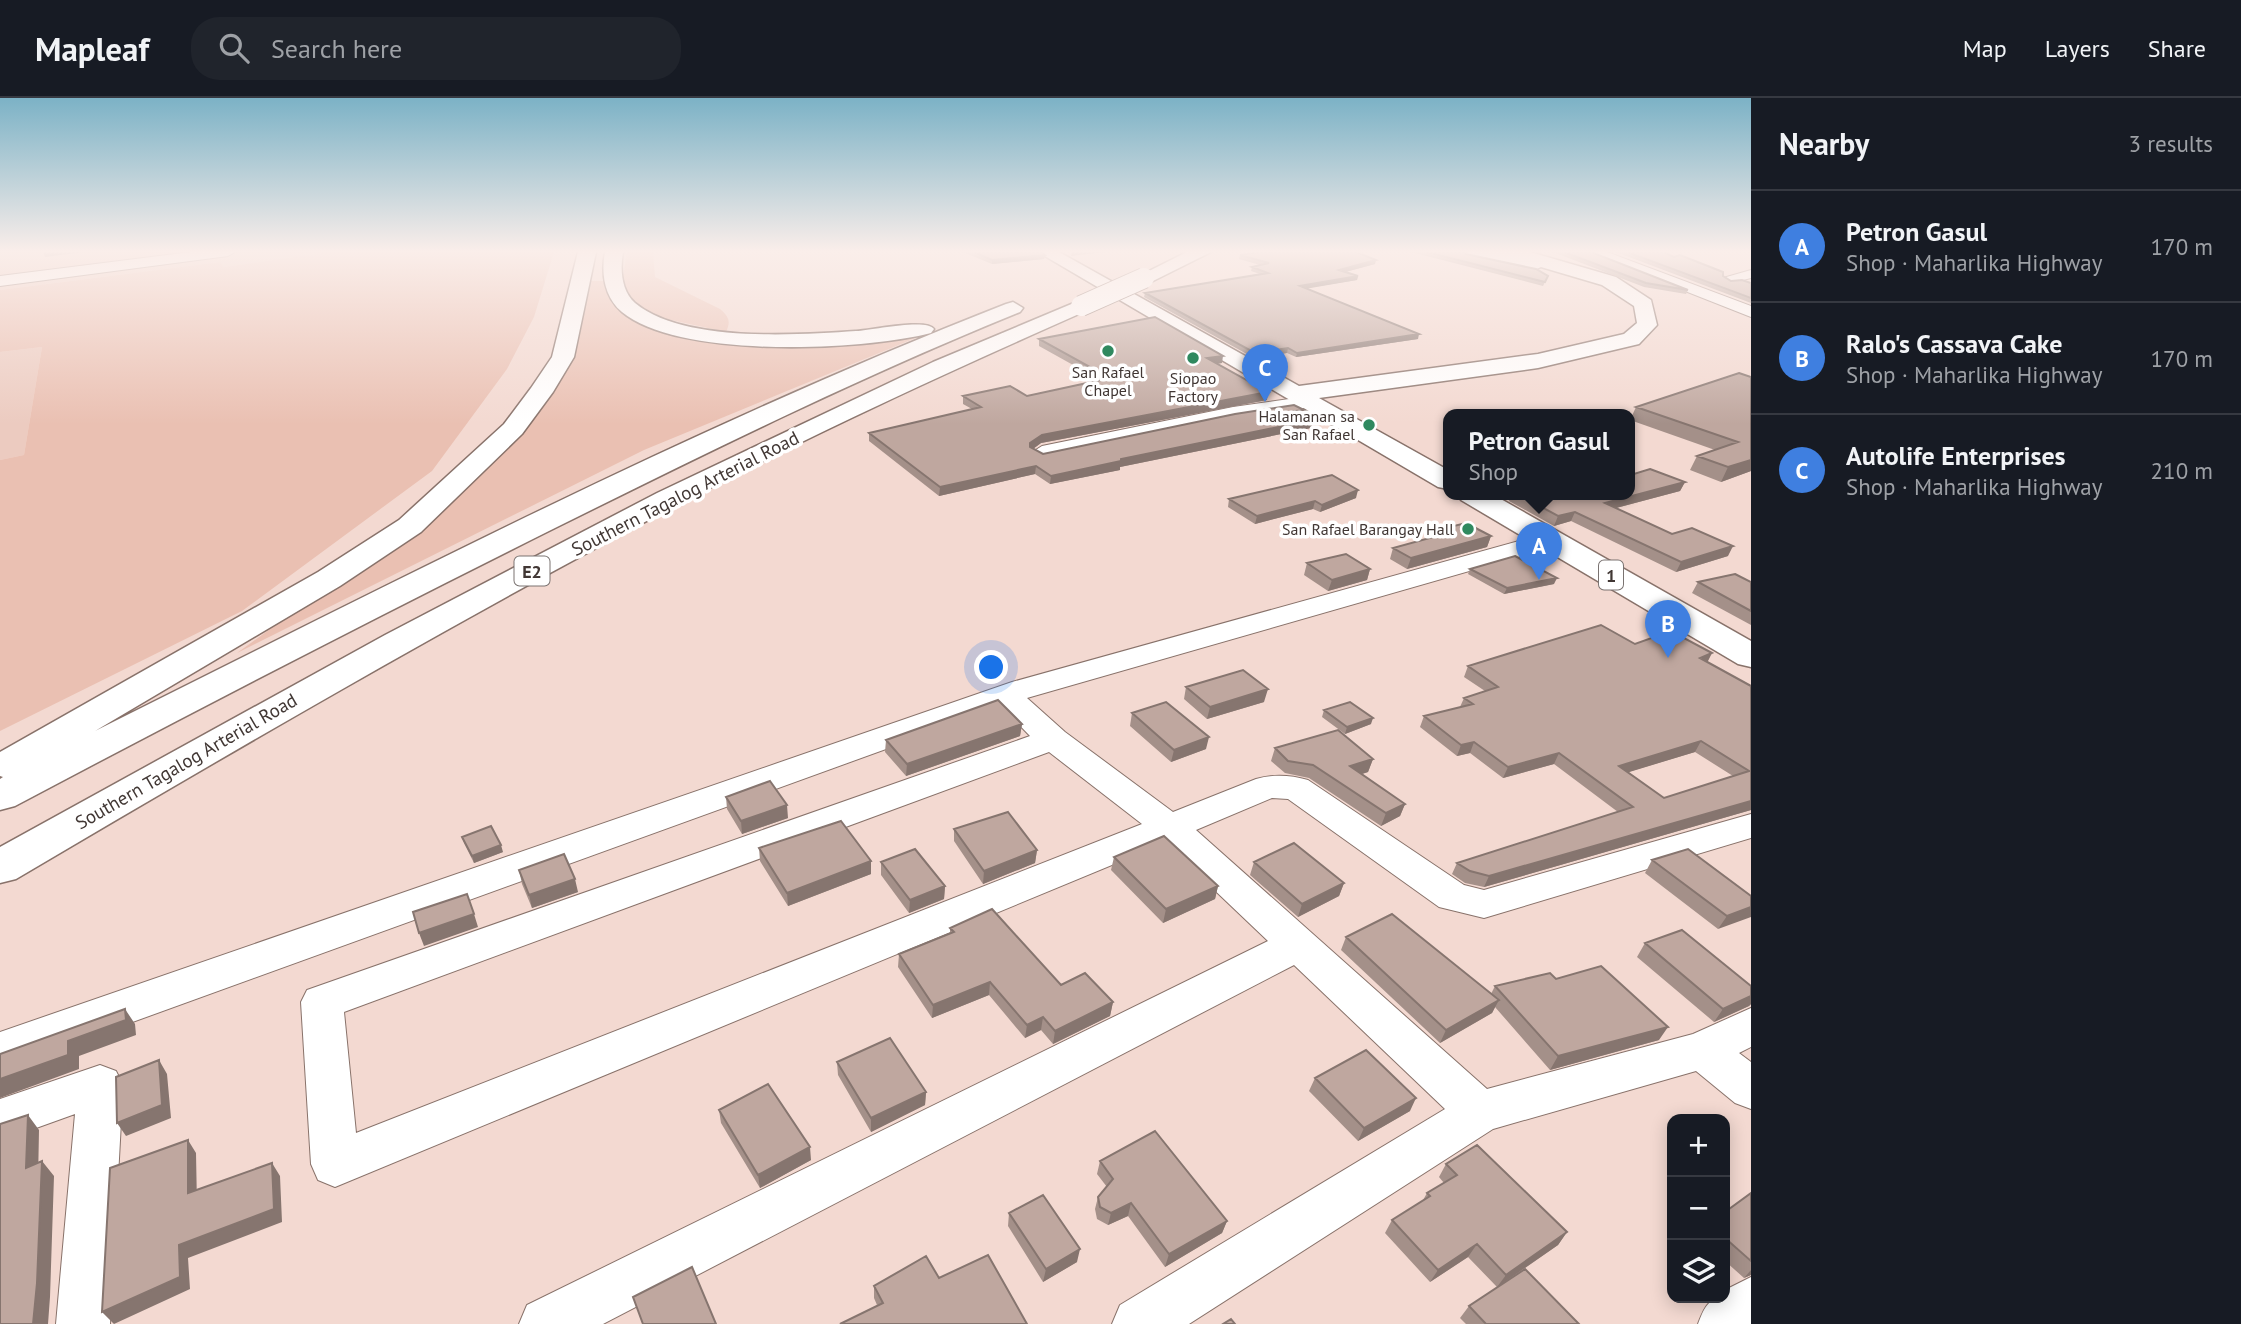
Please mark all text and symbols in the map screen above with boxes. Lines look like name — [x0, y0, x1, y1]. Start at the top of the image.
search box — [191, 17, 681, 80]
text: Mapleaf — [35, 27, 149, 70]
icon: search — [215, 29, 253, 67]
text: Search here — [271, 32, 402, 65]
text: Map — [1963, 33, 2007, 64]
text: Layers — [2045, 33, 2110, 64]
text: Share — [2148, 33, 2206, 64]
text: Nearby — [1779, 124, 1869, 163]
text: 3 results — [2129, 129, 2213, 158]
text: Petron Gasul — [1846, 215, 1987, 248]
text: A — [1795, 232, 1809, 261]
text: 170 m — [2151, 232, 2213, 261]
text: Shop · Maharlika Highway — [1846, 248, 2102, 277]
text: Ralo's Cassava Cake — [1846, 327, 2062, 360]
marker: San Rafael Chapel — [1100, 343, 1116, 359]
pin: C — [1242, 344, 1288, 402]
text: B — [1795, 344, 1809, 373]
text: 170 m — [2151, 344, 2213, 373]
marker: Siopao Factory — [1185, 350, 1201, 366]
text: Shop · Maharlika Highway — [1846, 360, 2102, 389]
place label: San Rafael Chapel — [1072, 362, 1145, 400]
place label: Siopao Factory — [1168, 368, 1219, 406]
place label: Halamanan sa San Rafael — [1258, 406, 1355, 444]
popup — [1443, 409, 1635, 500]
marker: Halamanan sa San Rafael — [1361, 417, 1377, 433]
text: Petron Gasul — [1468, 424, 1610, 457]
street label: Southern Tagalog Arterial Road — [567, 425, 803, 561]
text: Autolife Enterprises — [1846, 439, 2066, 472]
text: C — [1796, 456, 1808, 485]
text: 210 m — [2151, 456, 2213, 485]
text: Shop — [1468, 457, 1518, 486]
text: Shop · Maharlika Highway — [1846, 472, 2102, 501]
place label: San Rafael Barangay Hall — [1282, 519, 1454, 539]
marker: San Rafael Barangay Hall — [1460, 521, 1476, 537]
pin: A — [1516, 522, 1562, 580]
road number: E2 — [514, 556, 550, 586]
road number: 1 — [1599, 560, 1623, 589]
pin: B — [1645, 600, 1691, 658]
your location — [974, 650, 1008, 684]
street label: Southern Tagalog Arterial Road — [71, 688, 301, 834]
map controls — [1667, 1114, 1730, 1303]
button: + — [1667, 1114, 1730, 1177]
button: − — [1667, 1177, 1730, 1240]
button: layers — [1667, 1240, 1730, 1303]

